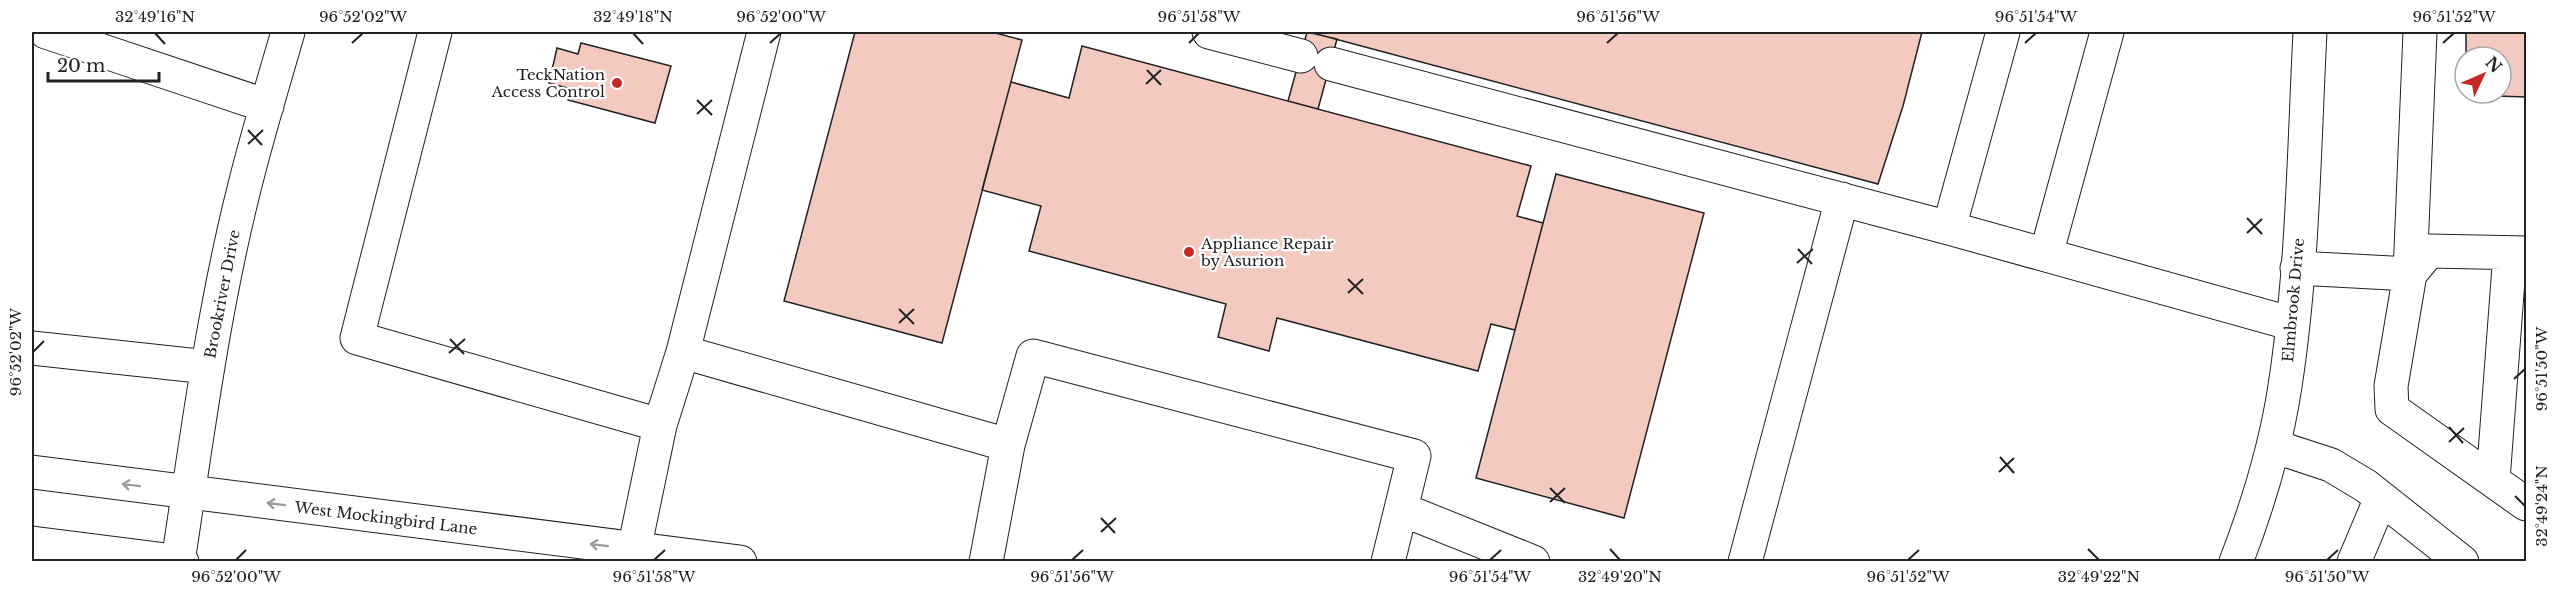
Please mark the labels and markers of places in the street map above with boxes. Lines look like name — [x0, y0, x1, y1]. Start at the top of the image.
place label: TeckNation Access Control — [491, 65, 605, 101]
marker: TeckNation Access Control — [610, 76, 624, 90]
place label: Appliance Repair by Asurion — [1200, 234, 1334, 270]
marker: Appliance Repair by Asurion — [1182, 245, 1196, 259]

